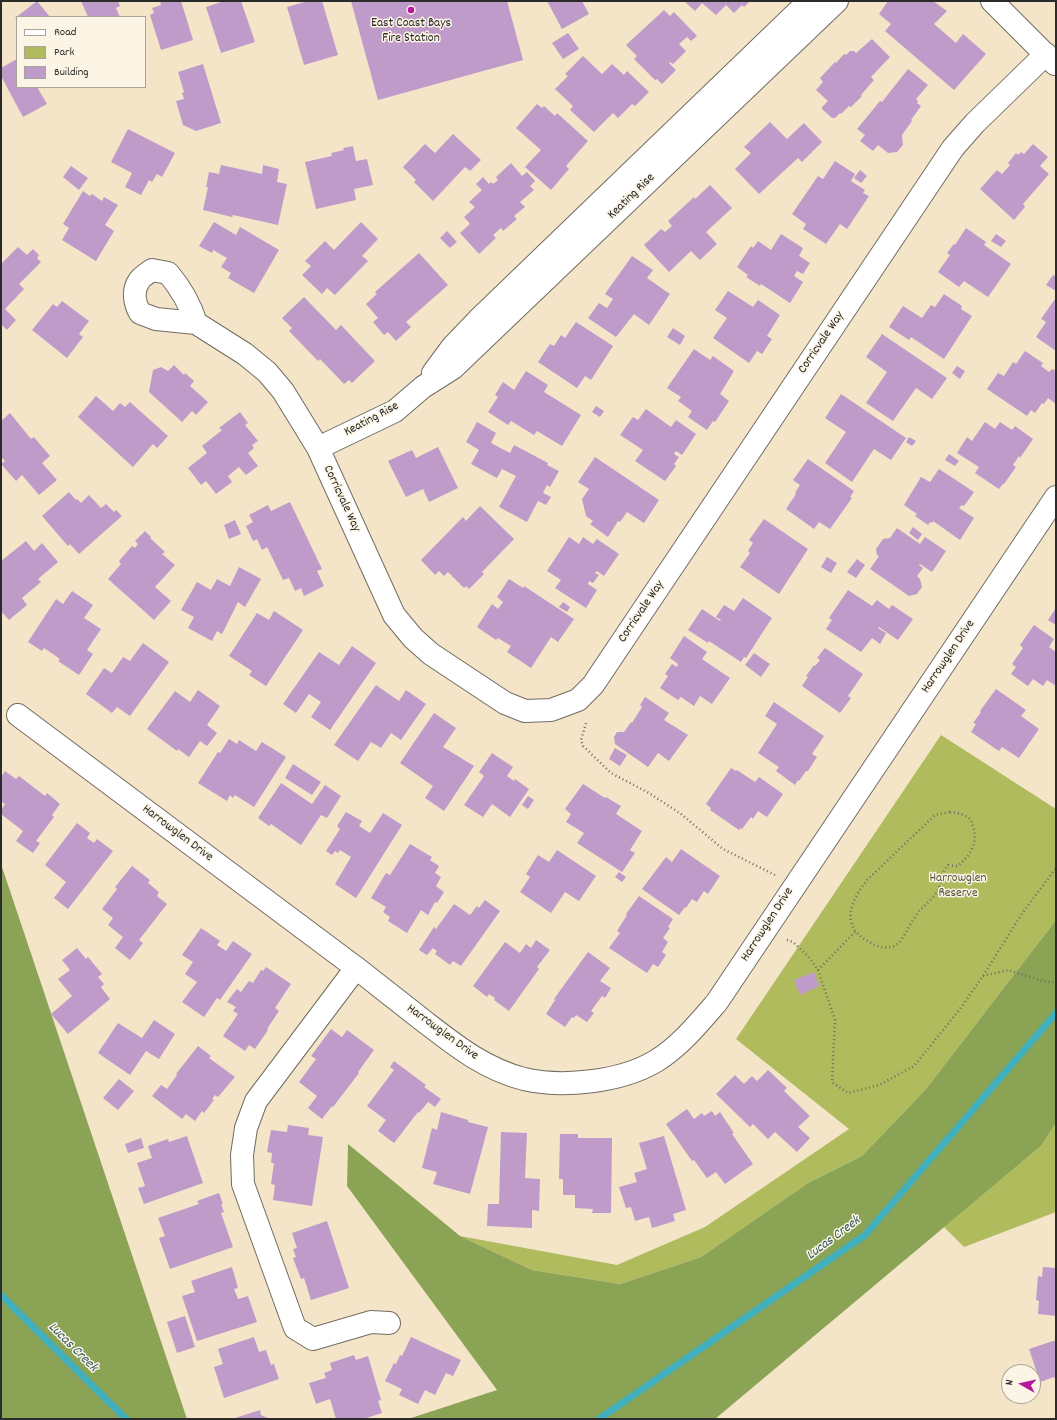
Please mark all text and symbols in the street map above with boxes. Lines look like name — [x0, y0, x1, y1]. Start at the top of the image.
marker: East Coast Bays Fire Station — [406, 5, 416, 15]
legend — [16, 16, 146, 88]
place label: East Coast Bays Fire Station — [371, 16, 451, 47]
text: Road — [54, 24, 76, 41]
text: Park — [54, 44, 74, 61]
text: Building — [54, 64, 89, 81]
street label: Keating Rise — [605, 171, 659, 223]
street label: Corricvale Way — [796, 309, 848, 377]
street label: Keating Rise — [342, 399, 402, 441]
street label: Corricvale Way — [319, 463, 363, 535]
street label: Corricvale Way — [616, 578, 668, 646]
street label: Harrowglen Drive — [919, 617, 979, 697]
street label: Harrowglen Drive — [138, 802, 216, 866]
park label: Harrowglen Reserve — [929, 871, 987, 902]
street label: Harrowglen Drive — [738, 885, 798, 965]
street label: Harrowglen Drive — [403, 1002, 481, 1064]
water label: Lucas Creek — [804, 1213, 864, 1265]
water label: Lucas Creek — [44, 1320, 100, 1376]
north arrow — [1001, 1364, 1041, 1404]
text: N — [1002, 1379, 1018, 1386]

